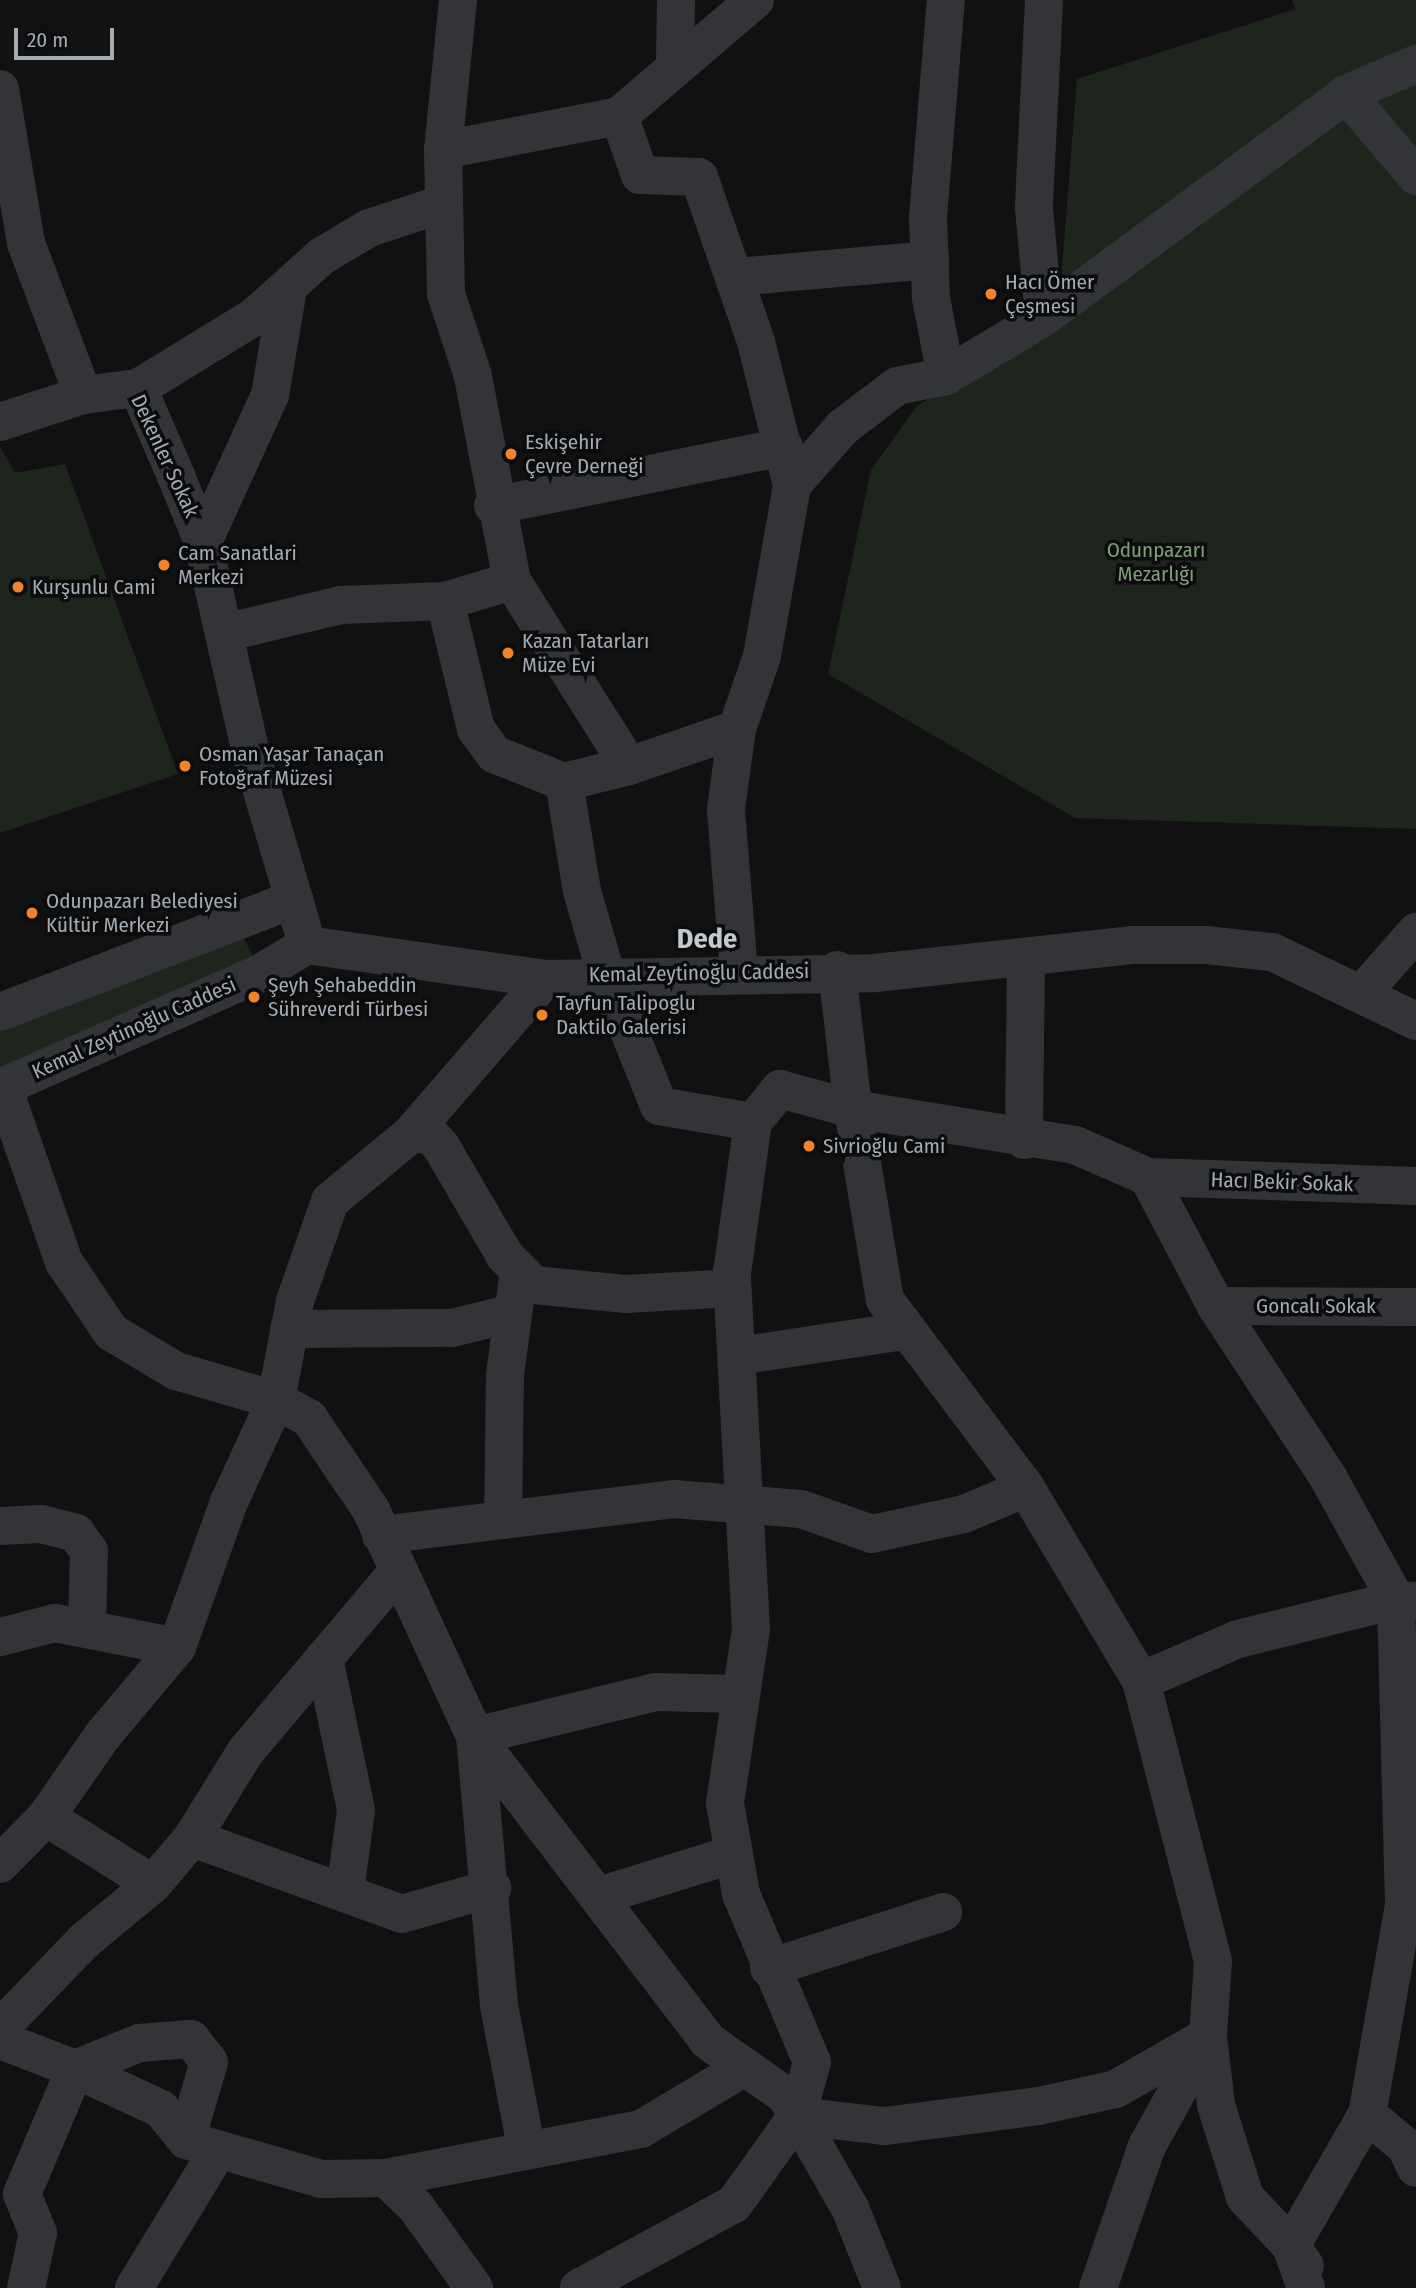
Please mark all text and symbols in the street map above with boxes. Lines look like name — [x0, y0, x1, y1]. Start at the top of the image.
scale bar — [18, 14, 117, 58]
text: 20 m — [27, 27, 68, 53]
place label: Hacı Ömer Çeşmesi — [1005, 269, 1094, 319]
marker: Hacı Ömer Çeşmesi — [983, 286, 999, 302]
street label: Dekenler Sokak — [126, 391, 204, 521]
place label: Eskişehir Çevre Derneği — [525, 429, 643, 479]
marker: Eskişehir Çevre Derneği — [503, 446, 519, 462]
park label: Odunpazarı Mezarlığı — [1107, 537, 1205, 587]
place label: Cam Sanatlari Merkezi — [178, 540, 297, 590]
marker: Cam Sanatlari Merkezi — [156, 557, 172, 573]
place label: Kurşunlu Cami — [32, 574, 156, 600]
marker: Kurşunlu Cami — [10, 579, 26, 595]
place label: Kazan Tatarları Müze Evi — [522, 628, 649, 678]
marker: Kazan Tatarları Müze Evi — [500, 645, 516, 661]
place label: Osman Yaşar Tanaçan Fotoğraf Müzesi — [199, 741, 384, 791]
marker: Osman Yaşar Tanaçan Fotoğraf Müzesi — [177, 758, 193, 774]
place label: Odunpazarı Belediyesi Kültür Merkezi — [46, 888, 238, 938]
marker: Odunpazarı Belediyesi Kültür Merkezi — [24, 905, 40, 921]
district label: Dede — [677, 922, 737, 956]
street label: Kemal Zeytinoğlu Caddesi — [589, 958, 809, 988]
street label: Kemal Zeytinoğlu Caddesi — [28, 972, 240, 1084]
place label: Şeyh Şehabeddin Sühreverdi Türbesi — [268, 972, 428, 1022]
marker: Şeyh Şehabeddin Sühreverdi Türbesi — [246, 989, 262, 1005]
place label: Tayfun Talipoglu Daktilo Galerisi — [556, 990, 696, 1040]
marker: Tayfun Talipoglu Daktilo Galerisi — [534, 1007, 550, 1023]
place label: Sivrioğlu Cami — [823, 1133, 945, 1159]
marker: Sivrioğlu Cami — [801, 1138, 817, 1154]
street label: Hacı Bekir Sokak — [1210, 1167, 1354, 1197]
street label: Goncalı Sokak — [1256, 1293, 1376, 1319]

